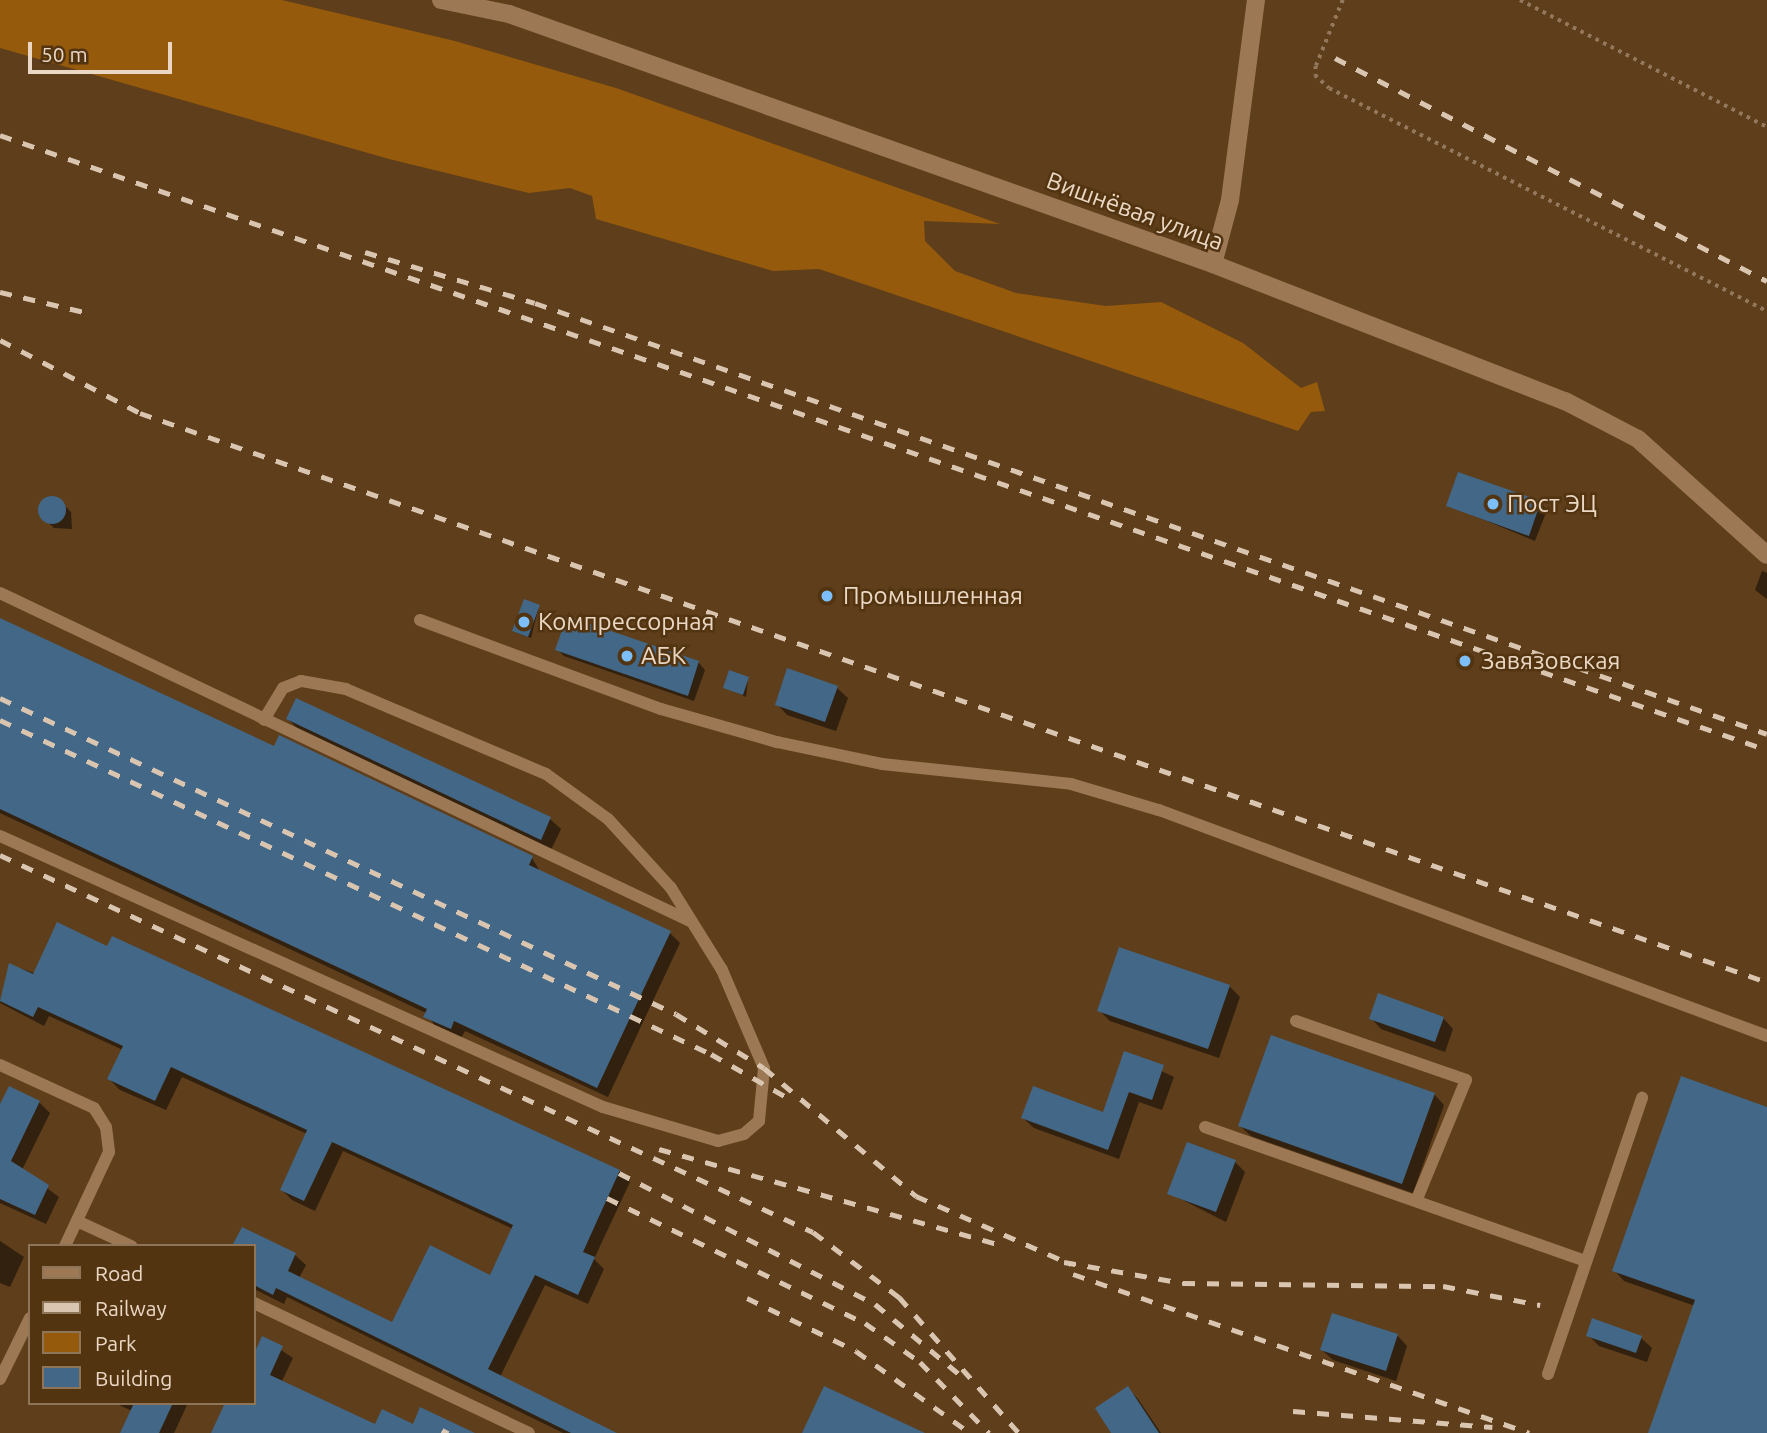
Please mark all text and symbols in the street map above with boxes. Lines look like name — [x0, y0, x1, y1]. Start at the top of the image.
scale bar — [32, 28, 175, 72]
text: 50 m — [41, 42, 88, 66]
street label: Вишнёвая улица — [1043, 166, 1227, 256]
place label: Пост ЭЦ — [1507, 490, 1597, 518]
marker: Пост ЭЦ — [1485, 496, 1501, 512]
place label: Промышленная — [843, 582, 1023, 610]
marker: Промышленная — [817, 586, 837, 606]
place label: Компрессорная — [538, 608, 714, 636]
marker: Компрессорная — [516, 614, 532, 630]
place label: АБК — [641, 642, 686, 670]
place label: Завязовская — [1481, 647, 1620, 675]
marker: АБК — [619, 648, 635, 664]
marker: Завязовская — [1455, 651, 1475, 671]
legend — [28, 1244, 256, 1405]
text: Road — [95, 1261, 143, 1285]
text: Railway — [95, 1296, 167, 1320]
text: Park — [95, 1331, 137, 1355]
text: Building — [95, 1366, 172, 1390]

